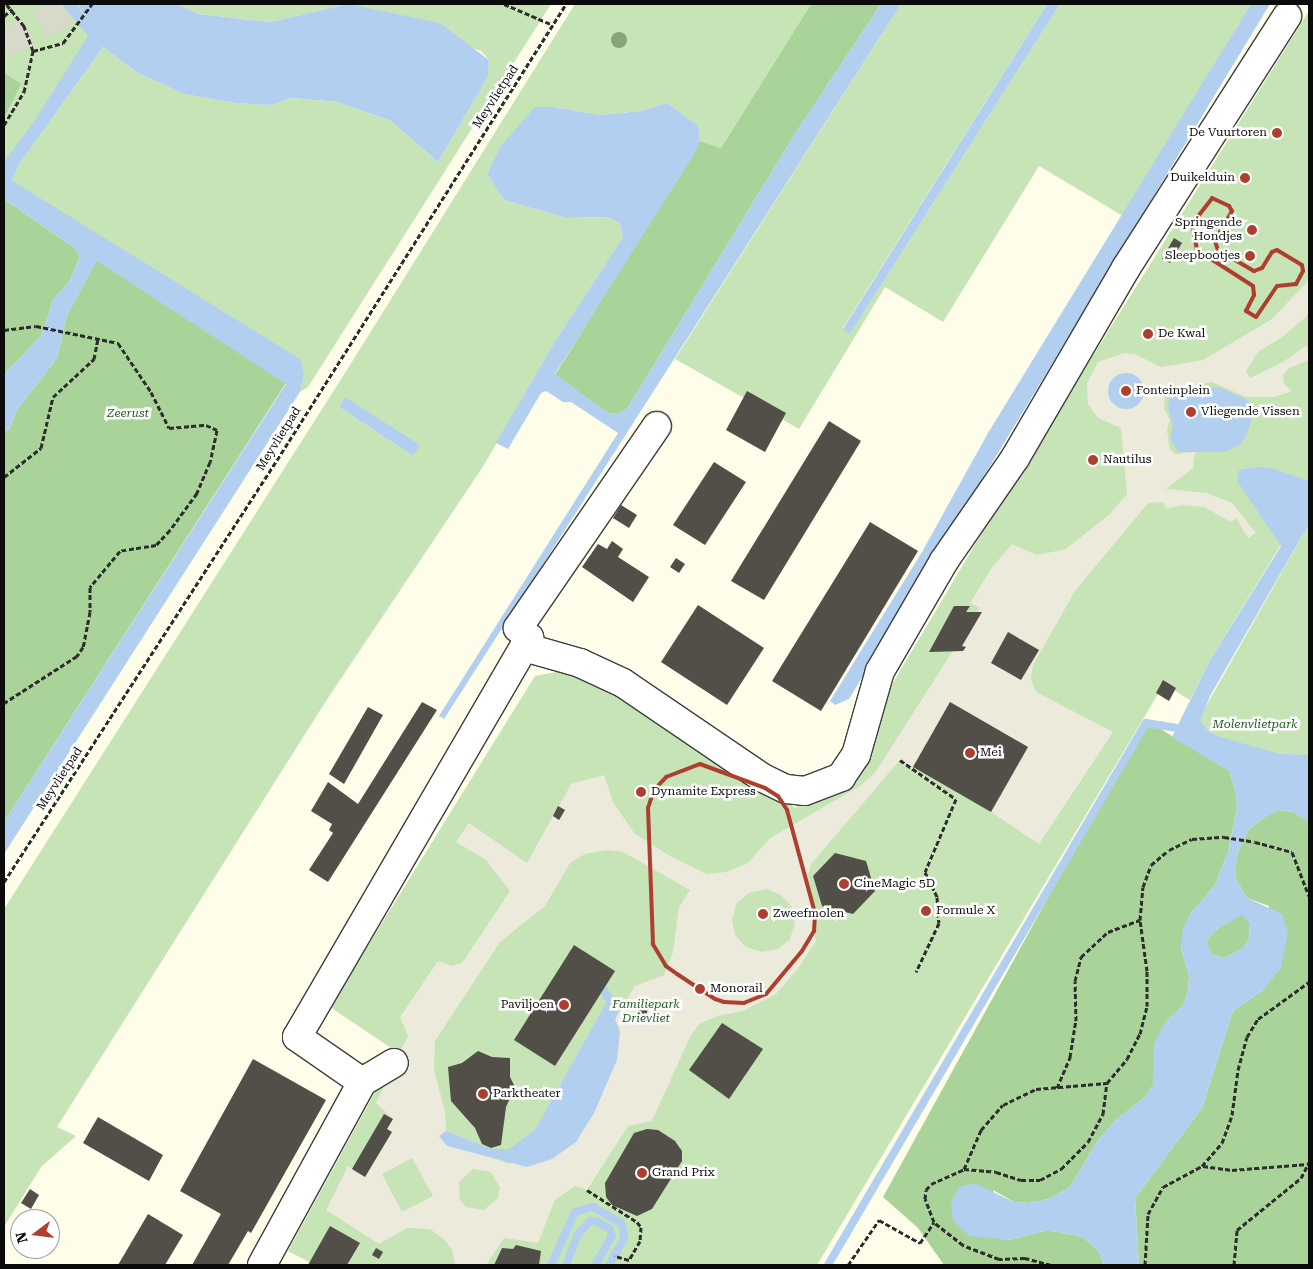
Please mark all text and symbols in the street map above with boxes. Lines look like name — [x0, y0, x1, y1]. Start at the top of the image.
street label: Meyvlietpad — [470, 63, 522, 131]
place label: De Vuurtoren — [1189, 126, 1267, 140]
marker: De Vuurtoren — [1271, 127, 1283, 139]
place label: Duikelduin — [1170, 171, 1235, 185]
marker: Duikelduin — [1239, 172, 1251, 184]
place label: Springende Hondjes — [1175, 216, 1242, 244]
marker: Springende Hondjes — [1246, 224, 1258, 236]
place label: Sleepbootjes — [1165, 249, 1240, 263]
marker: Sleepbootjes — [1244, 250, 1256, 262]
place label: De Kwal — [1158, 327, 1205, 341]
marker: De Kwal — [1142, 328, 1154, 340]
place label: Fonteinplein — [1136, 384, 1210, 398]
marker: Fonteinplein — [1120, 385, 1132, 397]
street label: Meyvlietpad — [254, 404, 304, 474]
place label: Vliegende Vissen — [1201, 405, 1300, 419]
marker: Vliegende Vissen — [1185, 406, 1197, 418]
park label: Zeerust — [107, 407, 149, 421]
place label: Nautilus — [1103, 453, 1152, 467]
marker: Nautilus — [1087, 454, 1099, 466]
park label: Molenvlietpark — [1213, 718, 1297, 732]
street label: Meyvlietpad — [34, 745, 86, 813]
place label: Mei — [980, 746, 1002, 760]
marker: Mei — [964, 747, 976, 759]
place label: Dynamite Express — [651, 785, 756, 799]
marker: Dynamite Express — [635, 786, 647, 798]
place label: CineMagic 5D — [854, 877, 935, 891]
marker: CineMagic 5D — [838, 878, 850, 890]
place label: Formule X — [936, 904, 995, 918]
marker: Formule X — [920, 905, 932, 917]
place label: Zweefmolen — [773, 907, 844, 921]
marker: Zweefmolen — [757, 908, 769, 920]
place label: Monorail — [710, 982, 763, 996]
marker: Monorail — [694, 983, 706, 995]
place label: Paviljoen — [501, 998, 554, 1012]
park label: Familiepark Drievliet — [612, 998, 680, 1026]
marker: Paviljoen — [558, 999, 570, 1011]
place label: Parktheater — [493, 1087, 560, 1101]
marker: Parktheater — [477, 1088, 489, 1100]
place label: Grand Prix — [652, 1166, 715, 1180]
marker: Grand Prix — [636, 1167, 648, 1179]
north arrow — [10, 1209, 60, 1259]
text: N — [12, 1230, 31, 1245]

